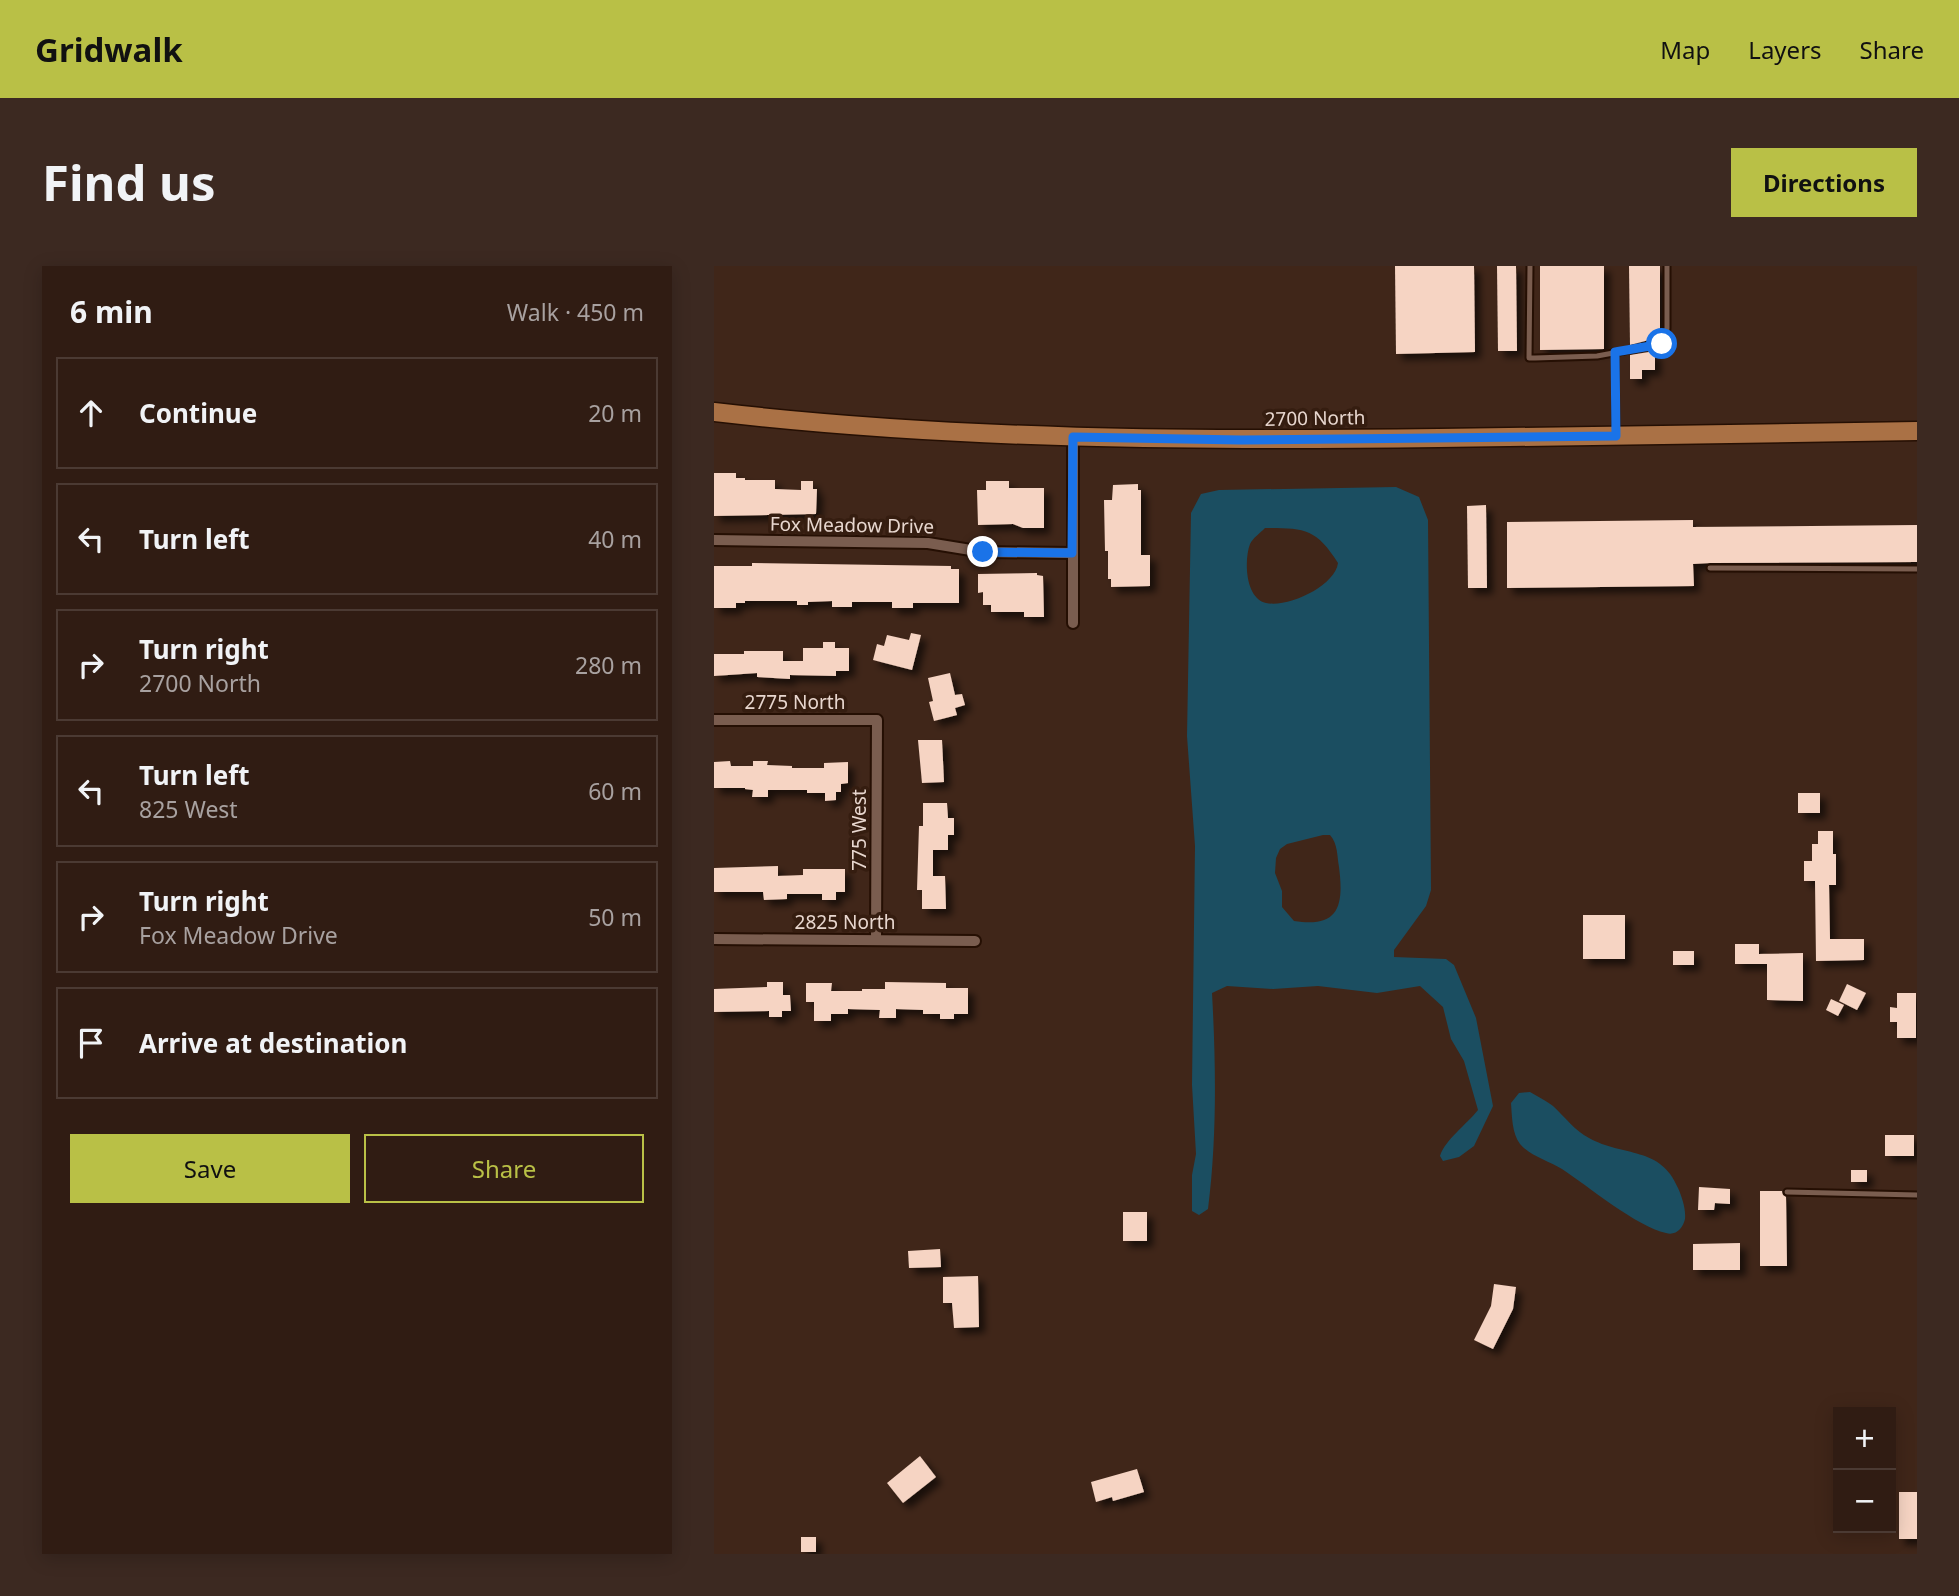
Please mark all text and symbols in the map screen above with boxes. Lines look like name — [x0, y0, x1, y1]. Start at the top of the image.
text: Gridwalk — [35, 27, 183, 72]
text: Map — [1660, 33, 1710, 66]
text: Layers — [1748, 33, 1822, 66]
text: Share — [1860, 33, 1924, 66]
button: Directions — [1731, 148, 1917, 217]
text: Find us — [42, 149, 216, 215]
text: 6 min — [70, 291, 153, 332]
text: Walk · 450 m — [507, 296, 644, 328]
route start — [1646, 328, 1677, 359]
icon: ahead — [72, 394, 110, 432]
text: Continue — [139, 395, 257, 431]
text: 20 m — [588, 397, 642, 429]
street label: 2700 North — [1264, 404, 1366, 432]
street label: Fox Meadow Drive — [770, 511, 934, 539]
icon: left — [72, 520, 110, 558]
text: Turn left — [139, 521, 250, 557]
text: 40 m — [588, 523, 642, 555]
route end — [967, 536, 998, 567]
text: Turn right — [139, 631, 269, 667]
icon: right — [72, 646, 110, 684]
text: 280 m — [575, 649, 642, 681]
text: 2700 North — [139, 667, 261, 699]
street label: 2775 North — [745, 689, 845, 715]
text: Turn left — [139, 757, 250, 793]
icon: left — [72, 772, 110, 810]
text: 60 m — [588, 775, 642, 807]
street label: 775 West — [846, 789, 872, 871]
text: 825 West — [139, 793, 238, 825]
text: Turn right — [139, 883, 269, 919]
icon: right — [72, 898, 110, 936]
text: 50 m — [588, 901, 642, 933]
street label: 2825 North — [795, 909, 895, 935]
text: Fox Meadow Drive — [139, 919, 338, 951]
icon: arrive — [72, 1024, 110, 1062]
text: Arrive at destination — [139, 1025, 408, 1061]
button: Save — [70, 1134, 350, 1203]
button: Share — [364, 1134, 644, 1203]
map controls — [1833, 1407, 1896, 1533]
button: + — [1833, 1407, 1896, 1470]
button: − — [1833, 1470, 1896, 1533]

